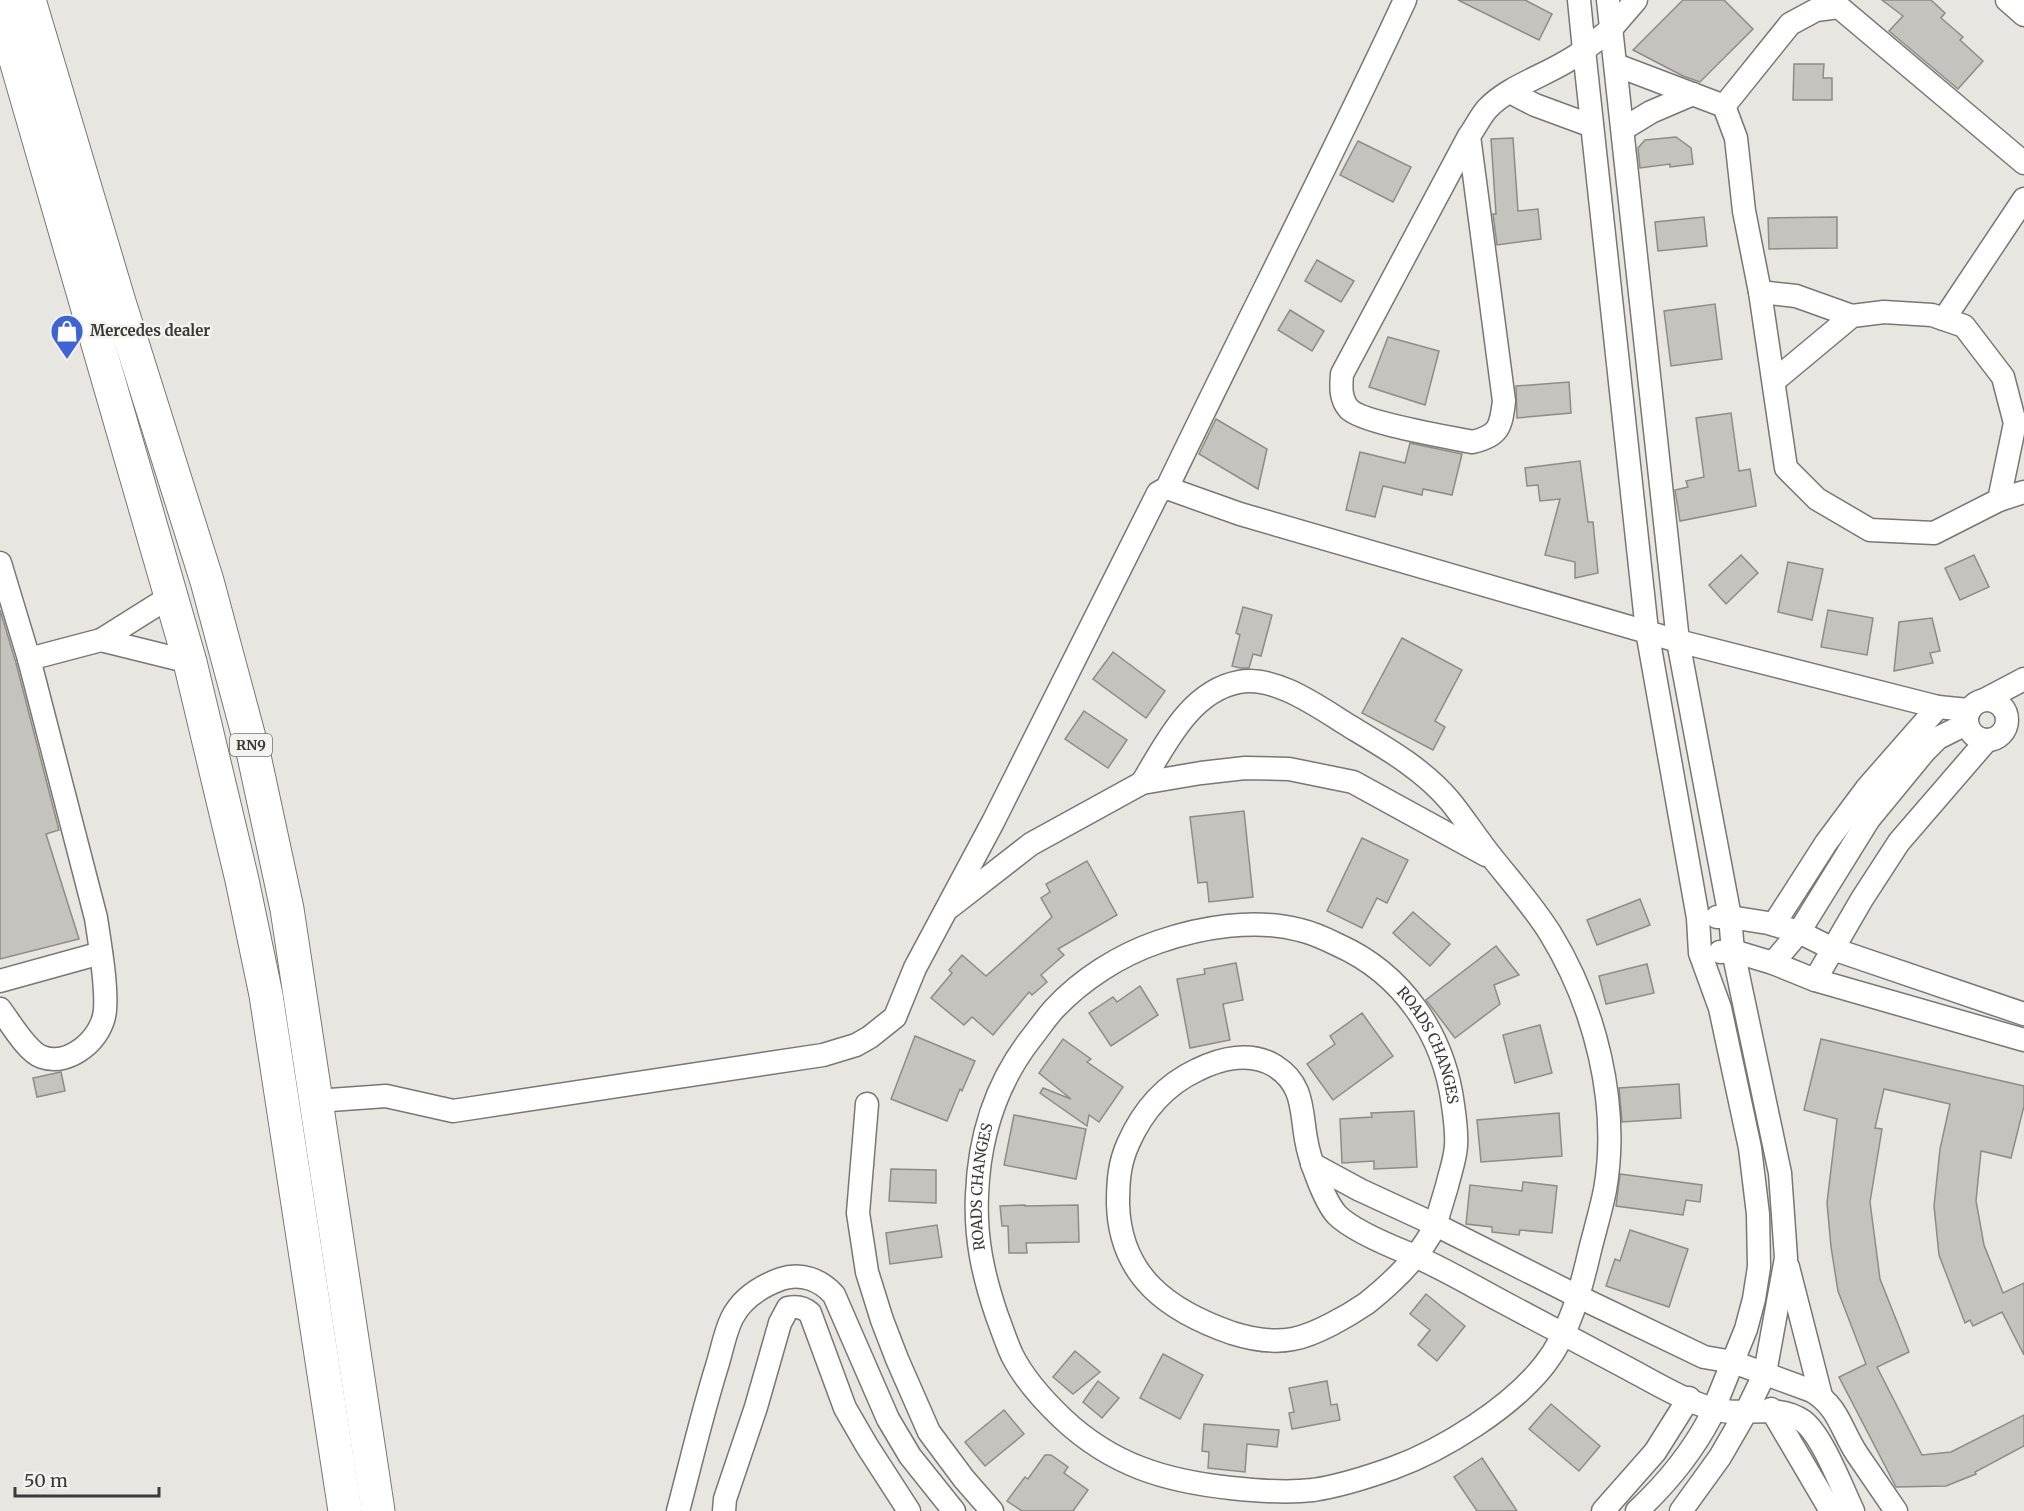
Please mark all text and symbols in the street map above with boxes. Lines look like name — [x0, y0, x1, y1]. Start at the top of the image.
shop icon: Mercedes dealer — [49, 313, 85, 360]
place label: Mercedes dealer — [90, 321, 210, 340]
road number: RN9 — [230, 734, 272, 756]
street label: ROADS CHANGES — [1393, 982, 1463, 1105]
street label: ROADS CHANGES — [967, 1121, 997, 1252]
scale bar — [15, 1460, 159, 1498]
text: 50 m — [24, 1469, 68, 1492]

